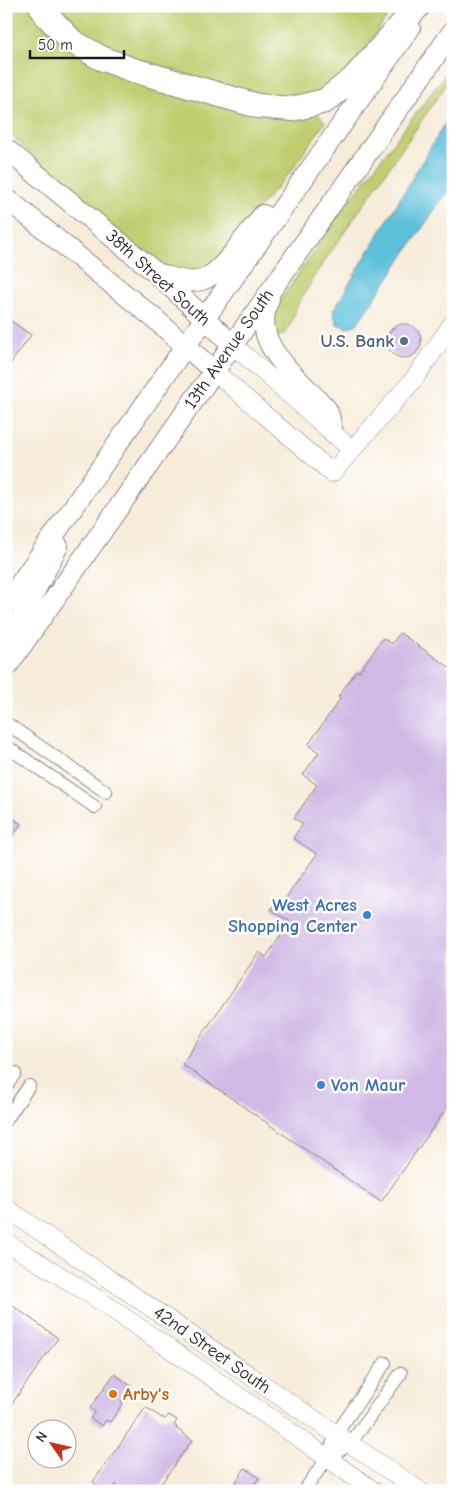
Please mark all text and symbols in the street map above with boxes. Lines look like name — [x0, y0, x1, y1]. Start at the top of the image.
scale bar — [30, 28, 124, 60]
text: 50 m — [38, 36, 73, 54]
street label: 38th Street South — [101, 225, 215, 331]
street label: 13th Avenue South — [180, 285, 278, 413]
place label: U.S. Bank — [321, 331, 394, 352]
marker: U.S. Bank — [398, 335, 410, 347]
place label: West Acres Shopping Center — [228, 895, 358, 937]
marker: West Acres Shopping Center — [361, 909, 373, 921]
place label: Von Maur — [331, 1075, 406, 1096]
marker: Von Maur — [315, 1079, 327, 1091]
street label: 42nd Street South — [149, 1302, 275, 1398]
place label: Arby's — [123, 1384, 169, 1405]
marker: Arby's — [107, 1388, 119, 1400]
north arrow — [28, 1420, 78, 1470]
text: N — [32, 1428, 51, 1446]

